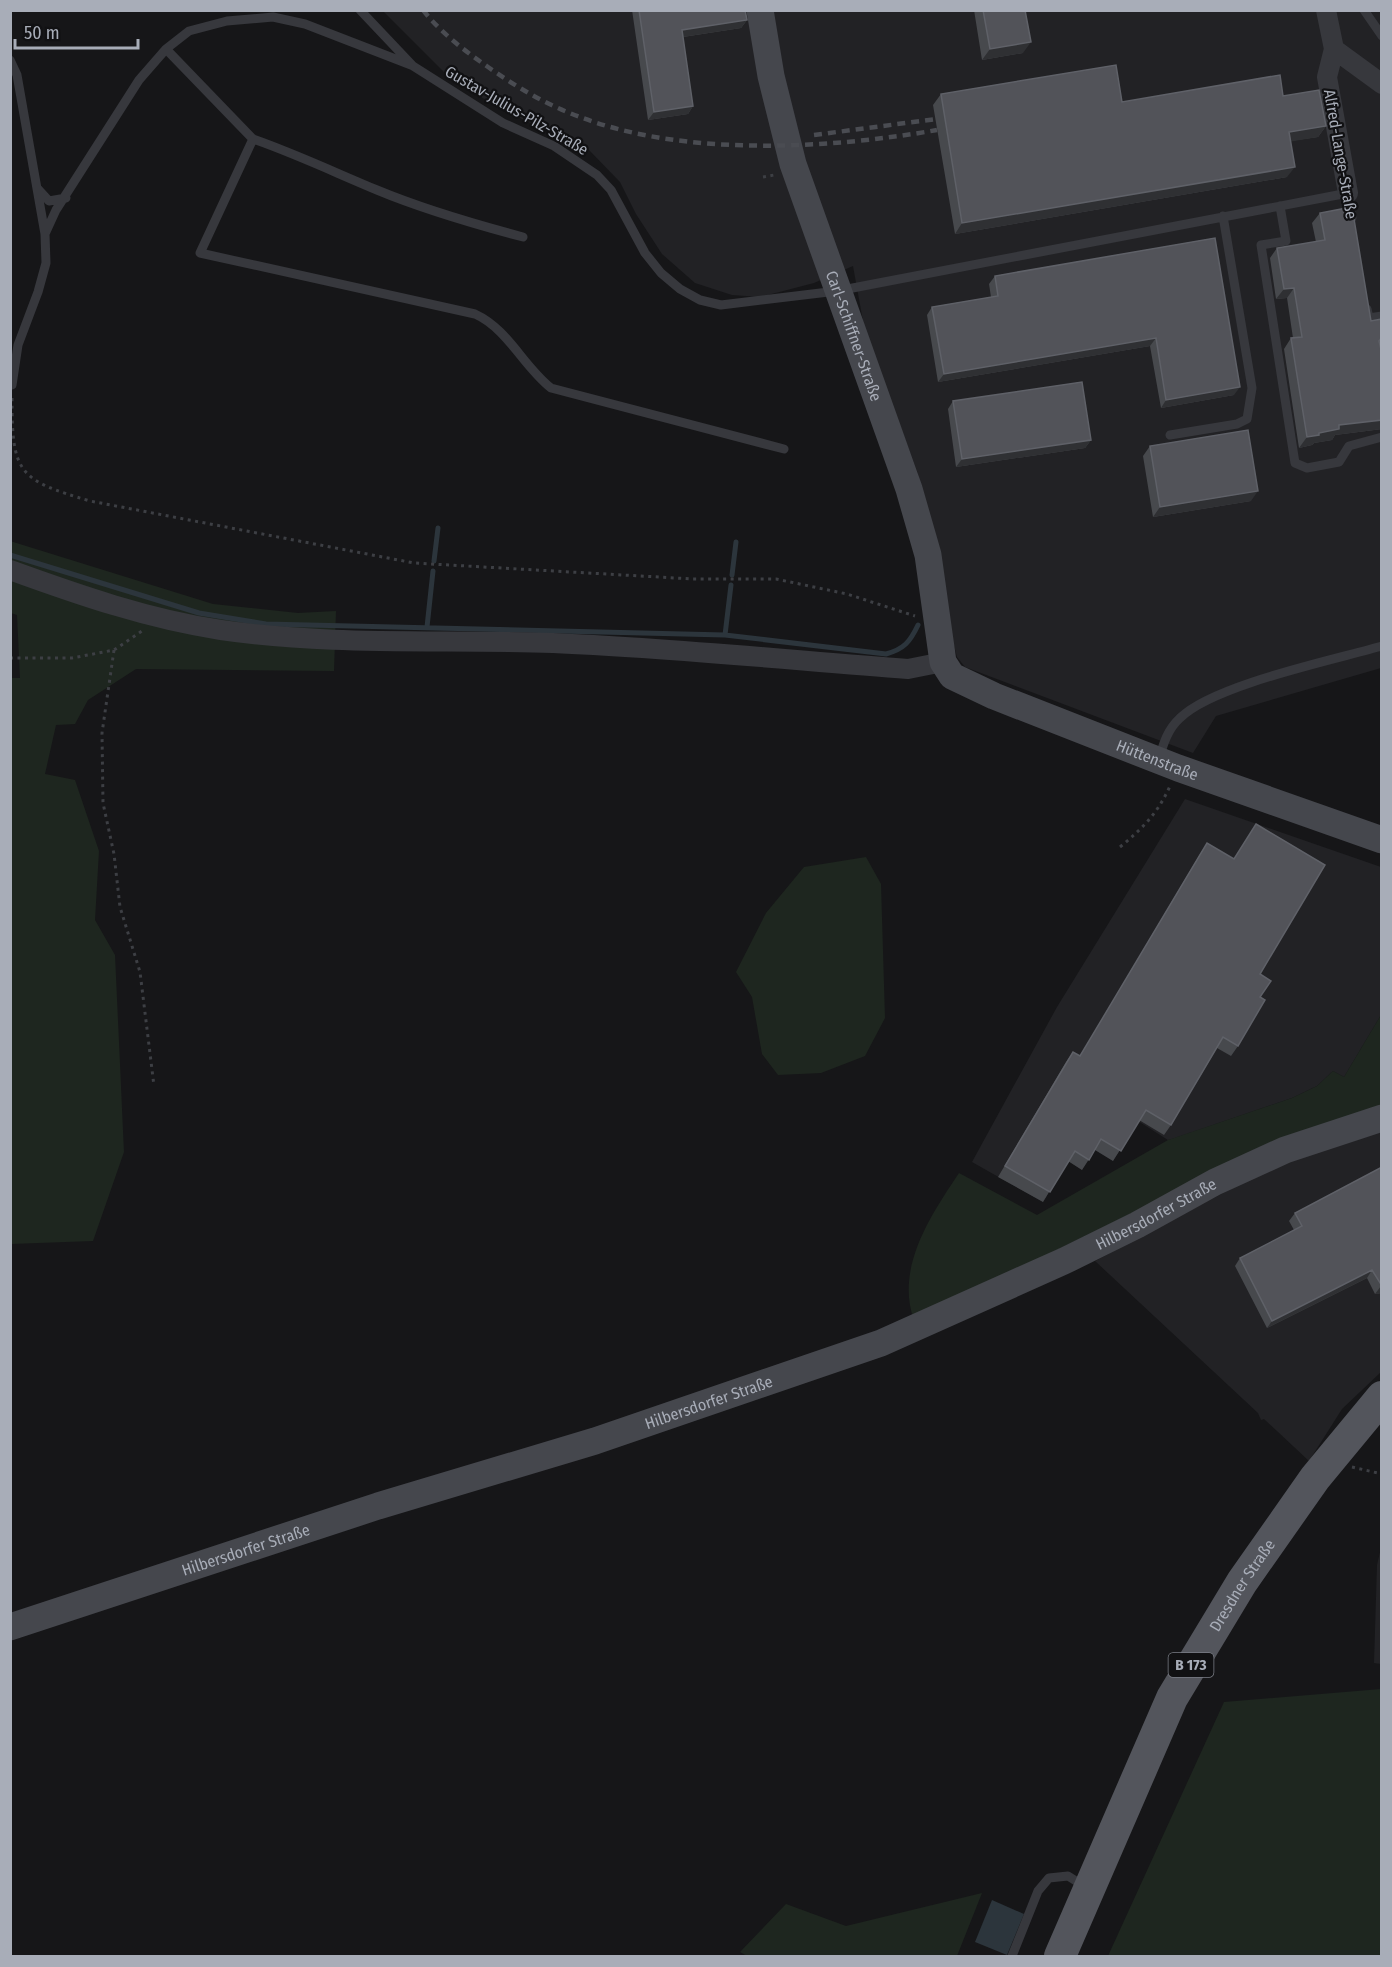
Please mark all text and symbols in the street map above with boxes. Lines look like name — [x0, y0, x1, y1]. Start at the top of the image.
scale bar — [15, 12, 138, 50]
text: 50 m — [24, 22, 60, 44]
street label: Gustav-Julius-Pilz-Straße — [442, 62, 592, 159]
street label: Alfred-Lange-Straße — [1320, 88, 1361, 220]
street label: Carl-Schiffner-Straße — [822, 268, 886, 404]
street label: Hüttenstraße — [1114, 736, 1201, 784]
street label: Hilbersdorfer Straße — [1093, 1174, 1220, 1254]
street label: Hilbersdorfer Straße — [642, 1372, 775, 1433]
street label: Hilbersdorfer Straße — [179, 1520, 312, 1580]
street label: Dresdner Straße — [1205, 1536, 1279, 1635]
road number: B 173 — [1168, 1653, 1214, 1677]

